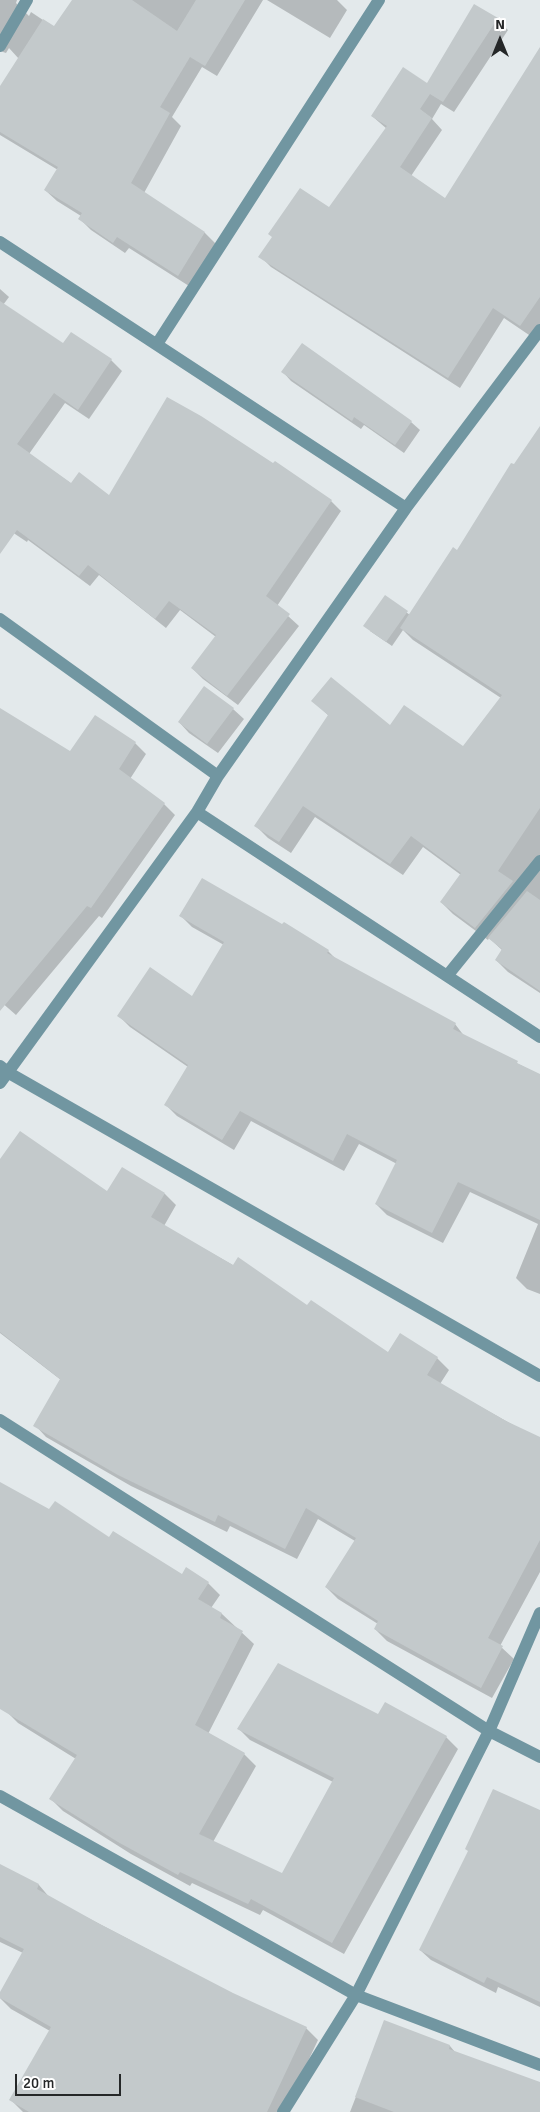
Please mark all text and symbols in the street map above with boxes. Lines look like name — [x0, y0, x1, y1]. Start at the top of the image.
north arrow — [475, 15, 525, 65]
text: N — [495, 16, 505, 33]
scale bar — [18, 2064, 124, 2096]
text: 20 m — [23, 2074, 54, 2092]

